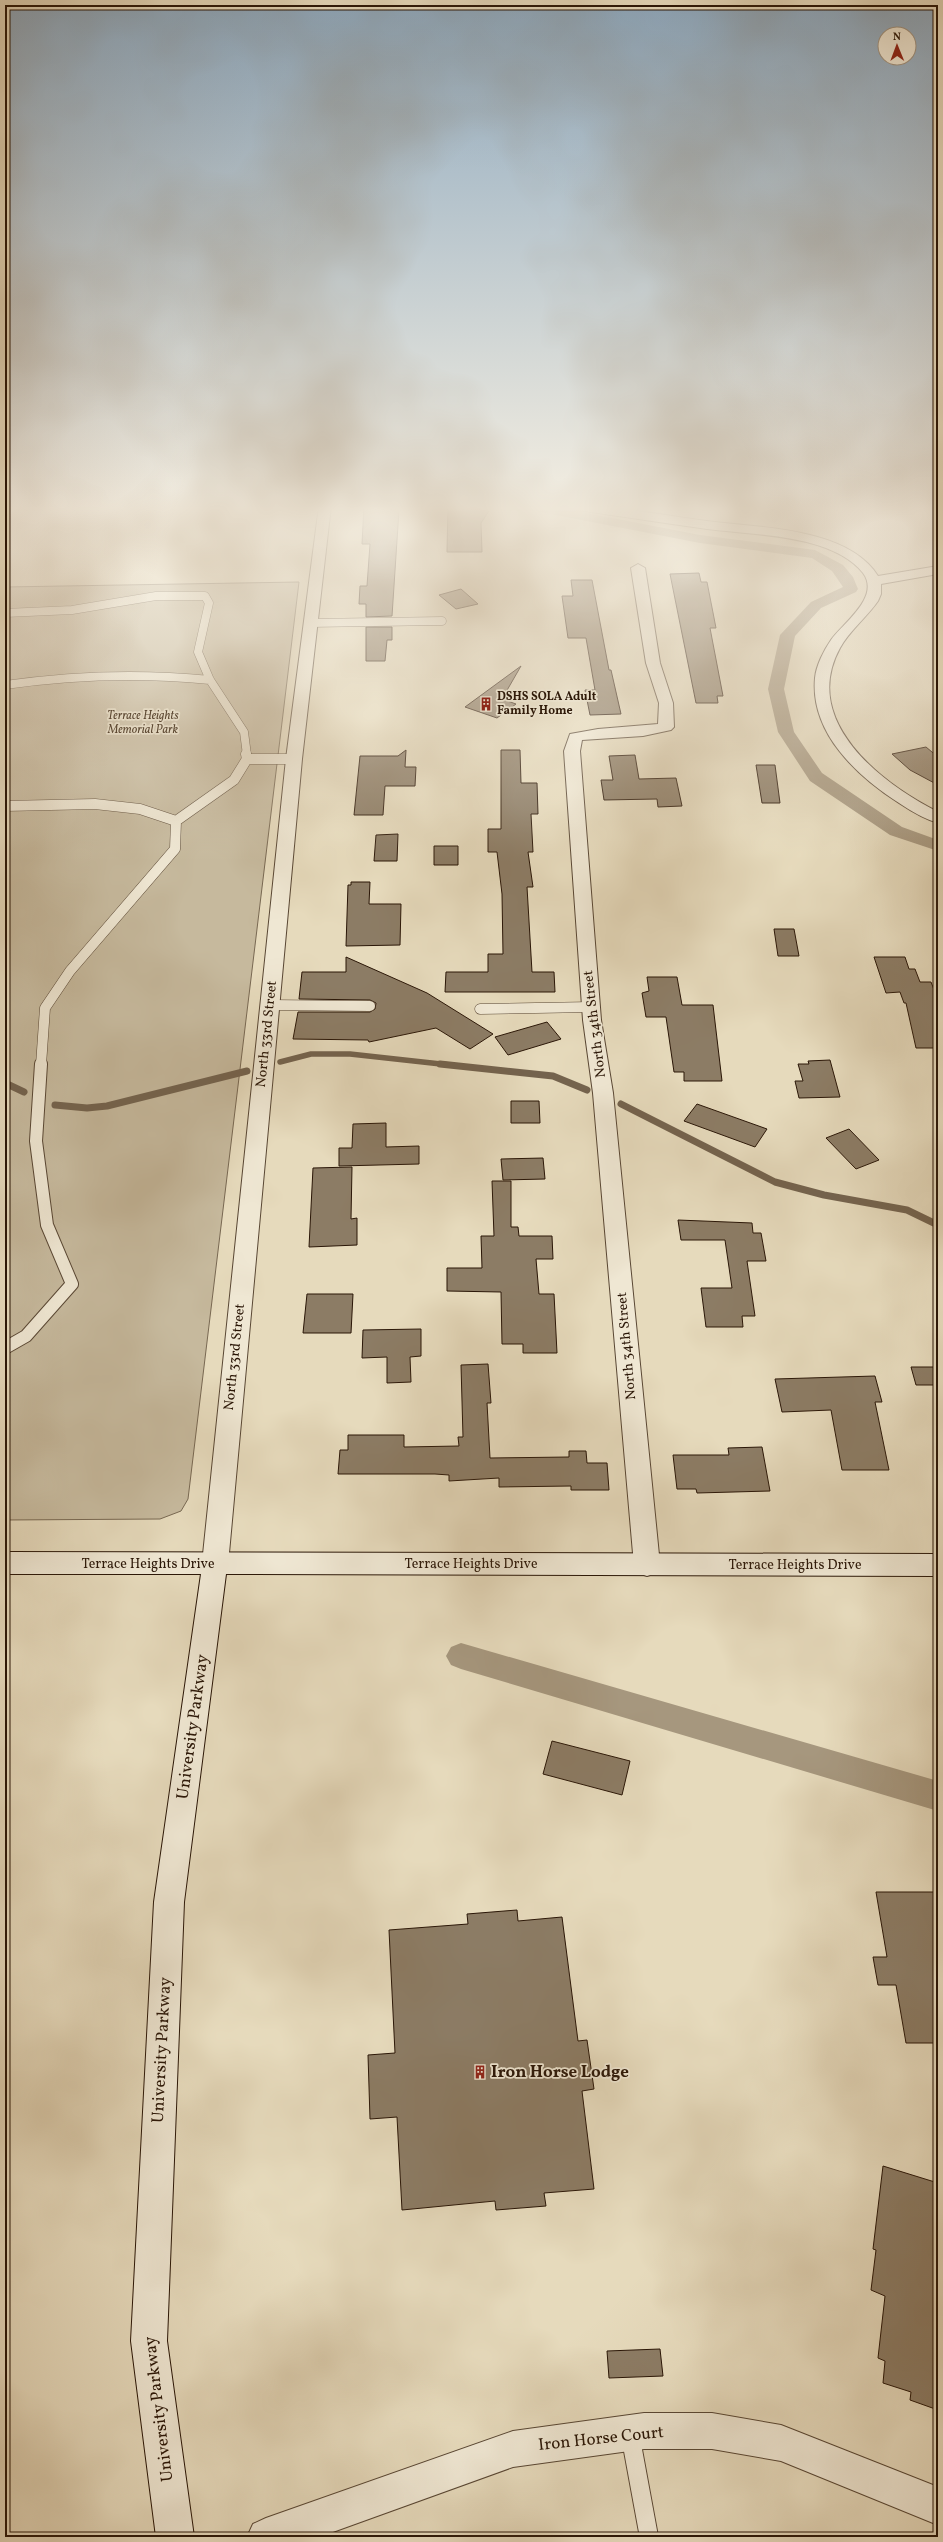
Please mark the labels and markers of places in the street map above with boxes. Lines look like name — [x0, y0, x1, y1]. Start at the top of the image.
place label: DSHS SOLA Adult Family Home — [497, 689, 597, 719]
building icon: DSHS SOLA Adult Family Home — [478, 696, 494, 712]
place label: Iron Horse Lodge — [491, 2061, 629, 2084]
building icon: Iron Horse Lodge — [472, 2064, 488, 2080]

